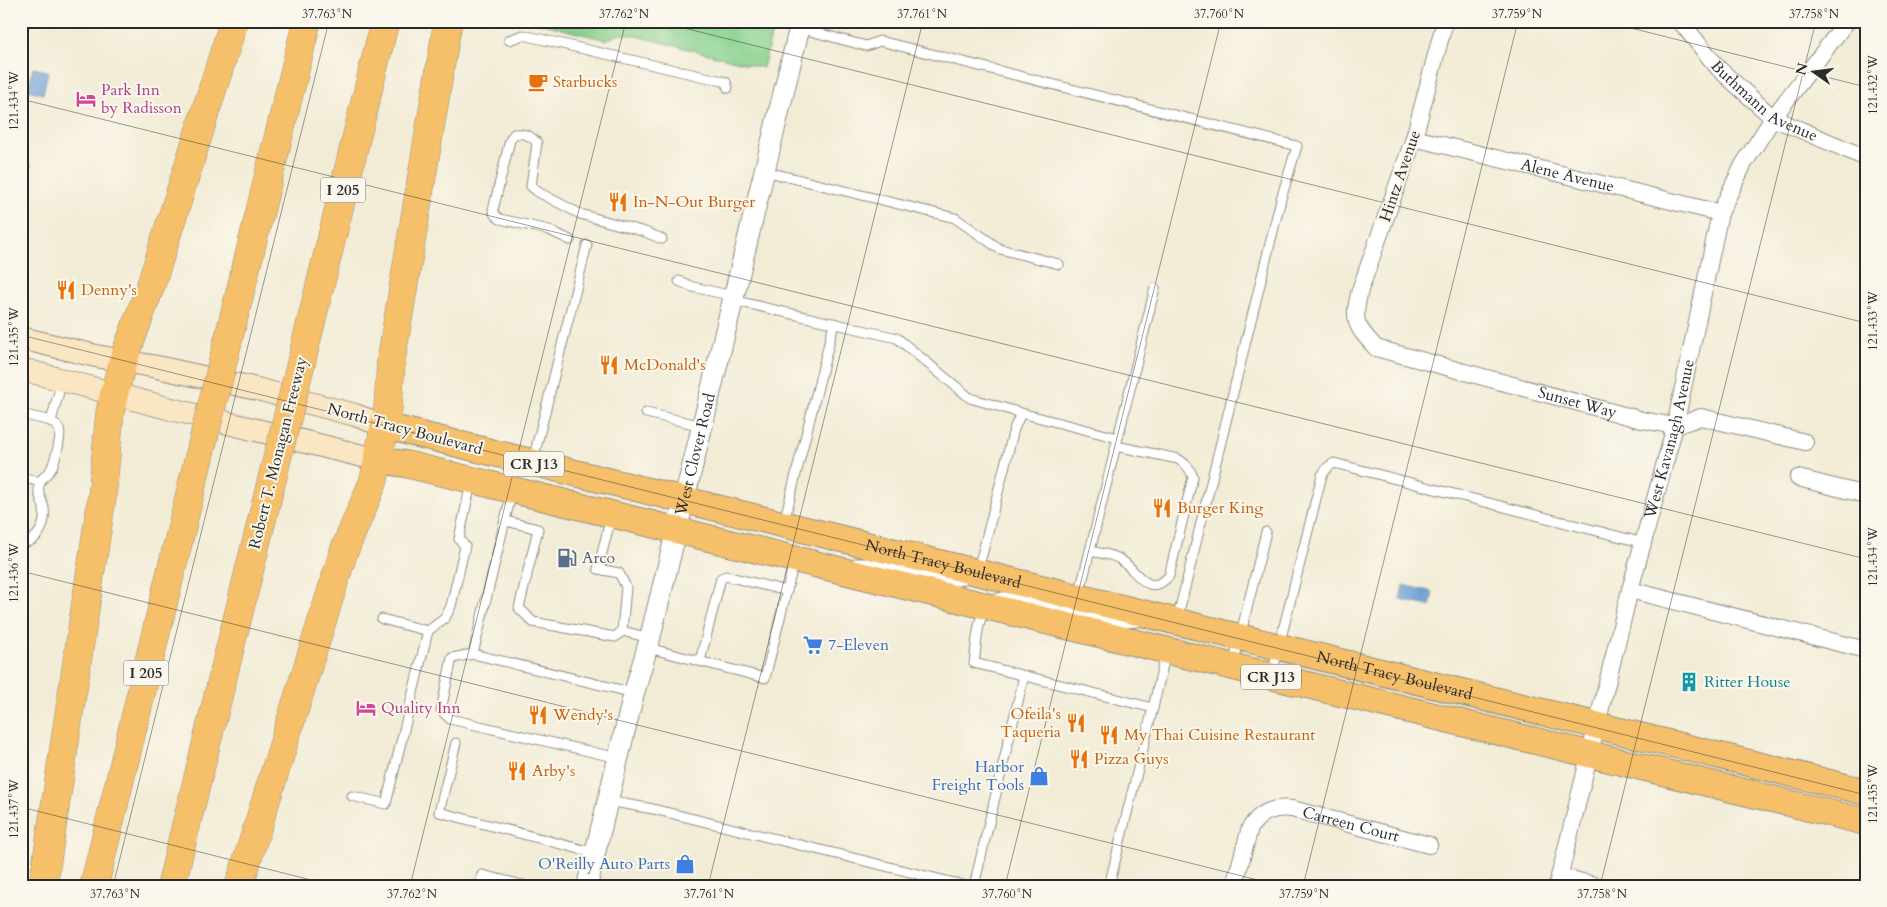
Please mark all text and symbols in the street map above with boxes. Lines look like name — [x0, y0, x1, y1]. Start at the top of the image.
text: 37.763°N — [302, 6, 353, 22]
text: 37.762°N — [599, 6, 650, 22]
text: 37.761°N — [897, 6, 948, 22]
text: 37.760°N — [1194, 6, 1245, 22]
text: 37.759°N — [1492, 6, 1543, 22]
text: 37.758°N — [1789, 6, 1840, 22]
north arrow — [1790, 48, 1840, 98]
text: 121.432°W — [1865, 55, 1881, 115]
street label: Buthmann Avenue — [1705, 56, 1821, 147]
text: N — [1791, 61, 1813, 77]
text: 121.434°W — [6, 71, 22, 131]
cafe icon: Starbucks — [527, 71, 549, 93]
place label: Starbucks — [553, 71, 617, 93]
place label: Park Inn by Radisson — [101, 79, 182, 119]
hotel icon: Park Inn by Radisson — [75, 88, 97, 110]
street label: Hintz Avenue — [1374, 127, 1426, 225]
street label: Alene Avenue — [1519, 154, 1616, 198]
road number: I 205 — [320, 178, 366, 202]
restaurant icon: In-N-Out Burger — [607, 191, 629, 213]
place label: In-N-Out Burger — [633, 191, 755, 213]
restaurant icon: Denny's — [55, 279, 77, 301]
place label: Denny's — [81, 279, 137, 301]
text: 121.433°W — [1865, 291, 1881, 351]
text: 121.435°W — [6, 307, 22, 367]
street label: Robert T. Monagan Freeway — [243, 354, 313, 552]
restaurant icon: McDonald's — [598, 354, 620, 376]
place label: McDonald's — [624, 354, 706, 376]
street label: West Kavanagh Avenue — [1639, 357, 1700, 522]
street label: Sunset Way — [1536, 381, 1620, 424]
street label: West Clover Road — [669, 390, 721, 519]
street label: North Tracy Boulevard — [325, 398, 485, 460]
road number: CR J13 — [504, 452, 564, 476]
restaurant icon: Burger King — [1151, 497, 1173, 519]
place label: Burger King — [1177, 497, 1263, 519]
text: 121.434°W — [1865, 527, 1881, 587]
street label: North Tracy Boulevard — [863, 534, 1024, 594]
text: 121.436°W — [6, 543, 22, 603]
fuel station icon: Arco — [556, 547, 578, 569]
place label: Arco — [582, 547, 616, 569]
supermarket icon: 7-Eleven — [802, 634, 824, 656]
place label: 7-Eleven — [828, 634, 889, 656]
street label: North Tracy Boulevard — [1314, 646, 1475, 705]
road number: I 205 — [124, 660, 168, 686]
road number: CR J13 — [1241, 664, 1301, 690]
building icon: Ritter House — [1678, 671, 1700, 693]
place label: Ritter House — [1704, 671, 1791, 693]
hotel icon: Quality Inn — [355, 697, 377, 719]
place label: Quality Inn — [381, 697, 461, 719]
place label: Ofeila's Taqueria — [1000, 703, 1061, 743]
restaurant icon: Wendy's — [527, 704, 549, 726]
place label: Wendy's — [552, 704, 613, 726]
restaurant icon: Ofeila's Taqueria — [1065, 712, 1087, 734]
restaurant icon: My Thai Cuisine Restaurant — [1098, 724, 1120, 746]
place label: My Thai Cuisine Restaurant — [1124, 724, 1315, 746]
restaurant icon: Pizza Guys — [1068, 748, 1090, 770]
place label: Pizza Guys — [1094, 748, 1169, 770]
place label: Harbor Freight Tools — [932, 756, 1024, 796]
restaurant icon: Arby's — [506, 760, 528, 782]
place label: Arby's — [532, 760, 575, 782]
text: 121.435°W — [1865, 764, 1881, 824]
shop icon: Harbor Freight Tools — [1028, 765, 1050, 787]
text: 121.437°W — [6, 779, 22, 839]
street label: Carreen Court — [1300, 801, 1402, 848]
place label: O'Reilly Auto Parts — [538, 853, 670, 875]
shop icon: O'Reilly Auto Parts — [674, 853, 696, 875]
text: 37.763°N — [90, 886, 141, 902]
text: 37.762°N — [387, 886, 438, 902]
text: 37.761°N — [684, 886, 735, 902]
text: 37.760°N — [982, 886, 1033, 902]
text: 37.759°N — [1279, 886, 1330, 902]
text: 37.758°N — [1577, 886, 1628, 902]

